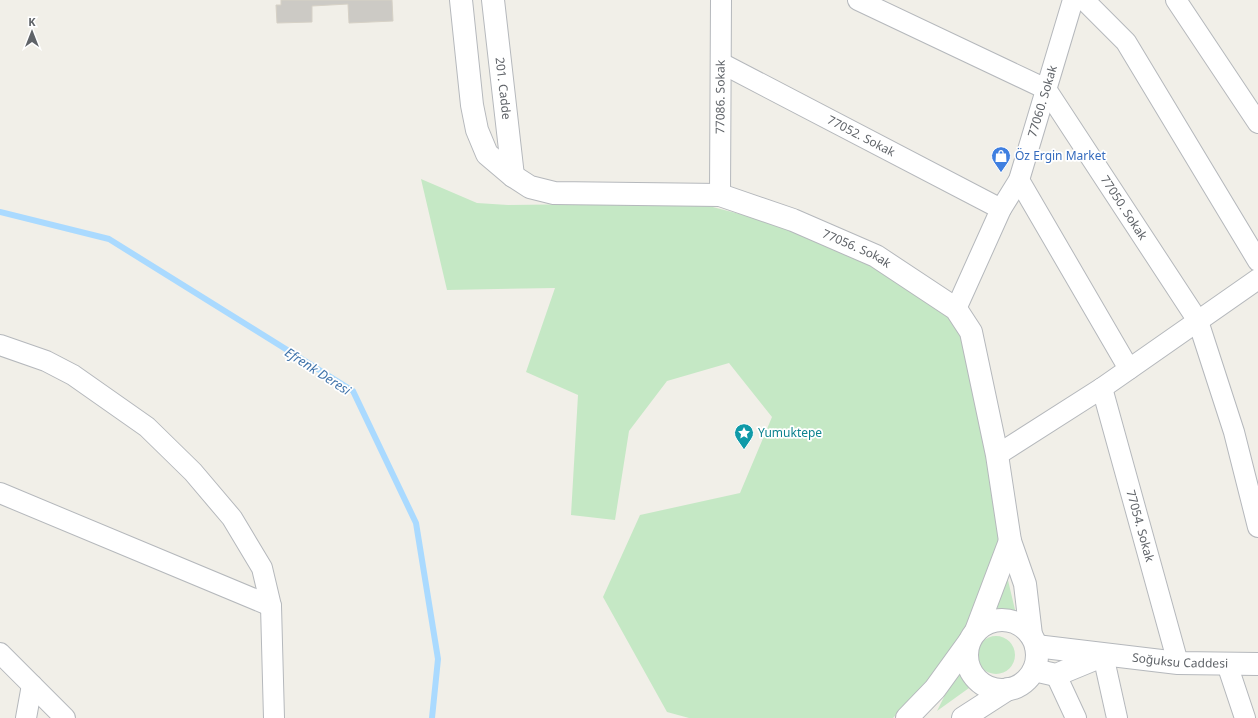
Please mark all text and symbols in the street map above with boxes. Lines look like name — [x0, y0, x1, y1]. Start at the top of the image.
north arrow — [12, 12, 52, 52]
text: K — [28, 14, 36, 29]
street label: 201. Cadde — [492, 56, 516, 121]
street label: 77086. Sokak — [711, 59, 729, 134]
street label: 77060. Sokak — [1023, 63, 1061, 139]
street label: 77052. Sokak — [825, 111, 899, 161]
shop icon: Öz Ergin Market — [990, 145, 1012, 173]
place label: Öz Ergin Market — [1015, 147, 1106, 164]
street label: 77050. Sokak — [1097, 172, 1152, 244]
street label: 77056. Sokak — [820, 225, 895, 272]
water label: Efrenk Deresi — [282, 343, 355, 399]
place icon: Yumuktepe — [733, 422, 755, 450]
place label: Yumuktepe — [758, 424, 822, 441]
street label: 77054. Sokak — [1123, 488, 1159, 564]
street label: Soğuksu Caddesi — [1131, 649, 1228, 672]

